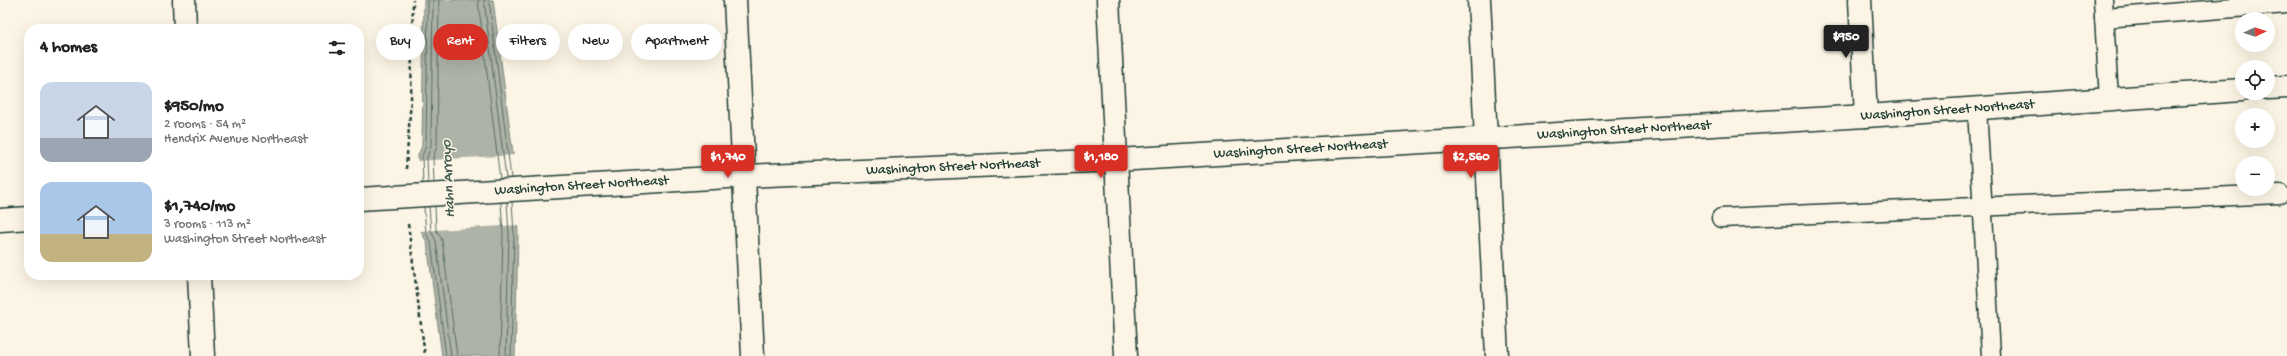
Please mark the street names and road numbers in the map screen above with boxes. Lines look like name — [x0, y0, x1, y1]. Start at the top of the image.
street label: Washington Street Northeast — [1860, 96, 2036, 125]
street label: Washington Street Northeast — [1537, 117, 1713, 144]
street label: Washington Street Northeast — [1213, 136, 1389, 163]
street label: Washington Street Northeast — [866, 155, 1042, 179]
street label: Washington Street Northeast — [494, 172, 670, 199]

